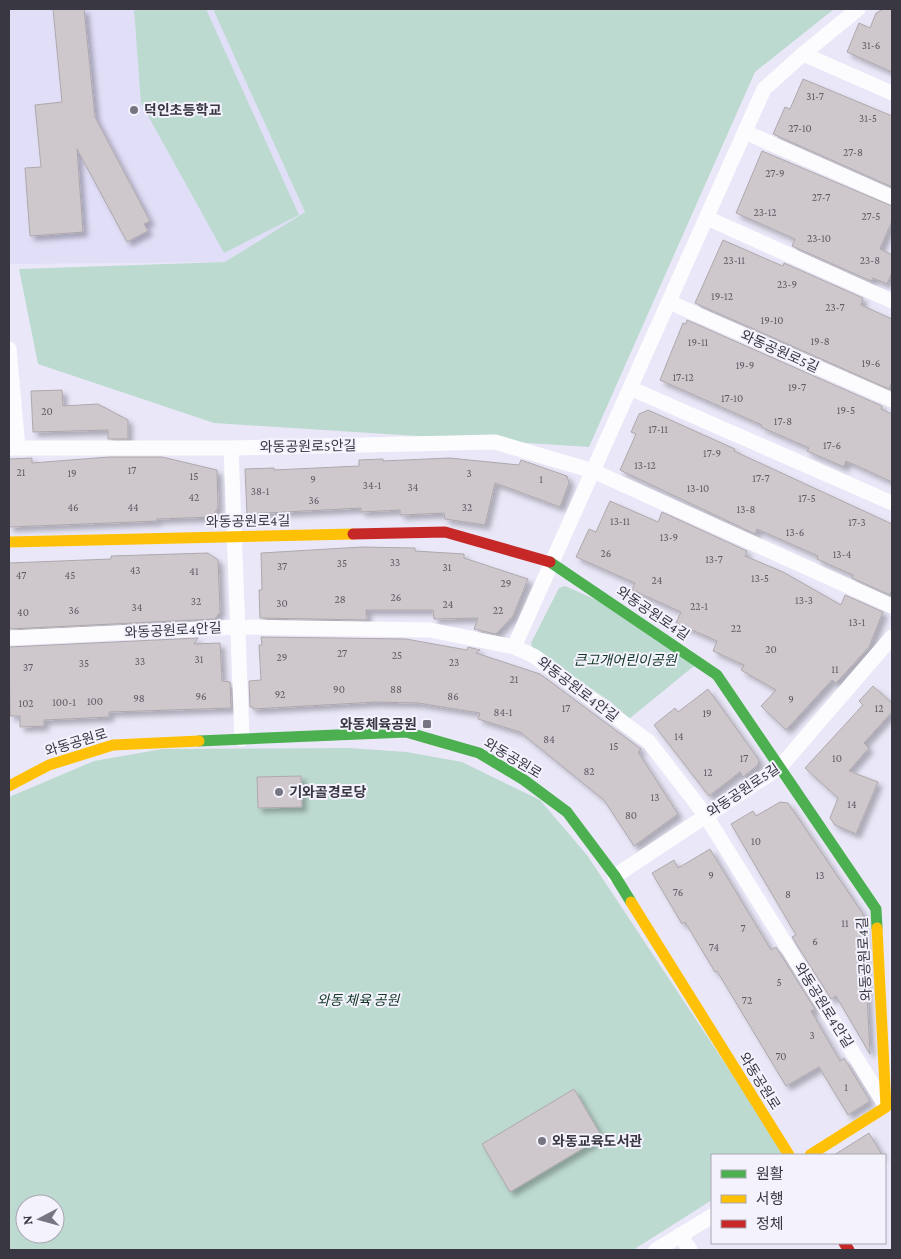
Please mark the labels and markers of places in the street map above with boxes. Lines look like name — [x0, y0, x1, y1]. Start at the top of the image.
place label: 덕인초등학교 — [144, 102, 221, 118]
marker: 덕인초등학교 — [128, 104, 140, 116]
place label: 와동체육공원 — [340, 716, 417, 732]
marker: 와동체육공원 — [421, 718, 433, 730]
place label: 기와골경로당 — [289, 784, 366, 800]
marker: 기와골경로당 — [273, 786, 285, 798]
place label: 와동교육도서관 — [552, 1133, 642, 1149]
marker: 와동교육도서관 — [536, 1135, 548, 1147]

